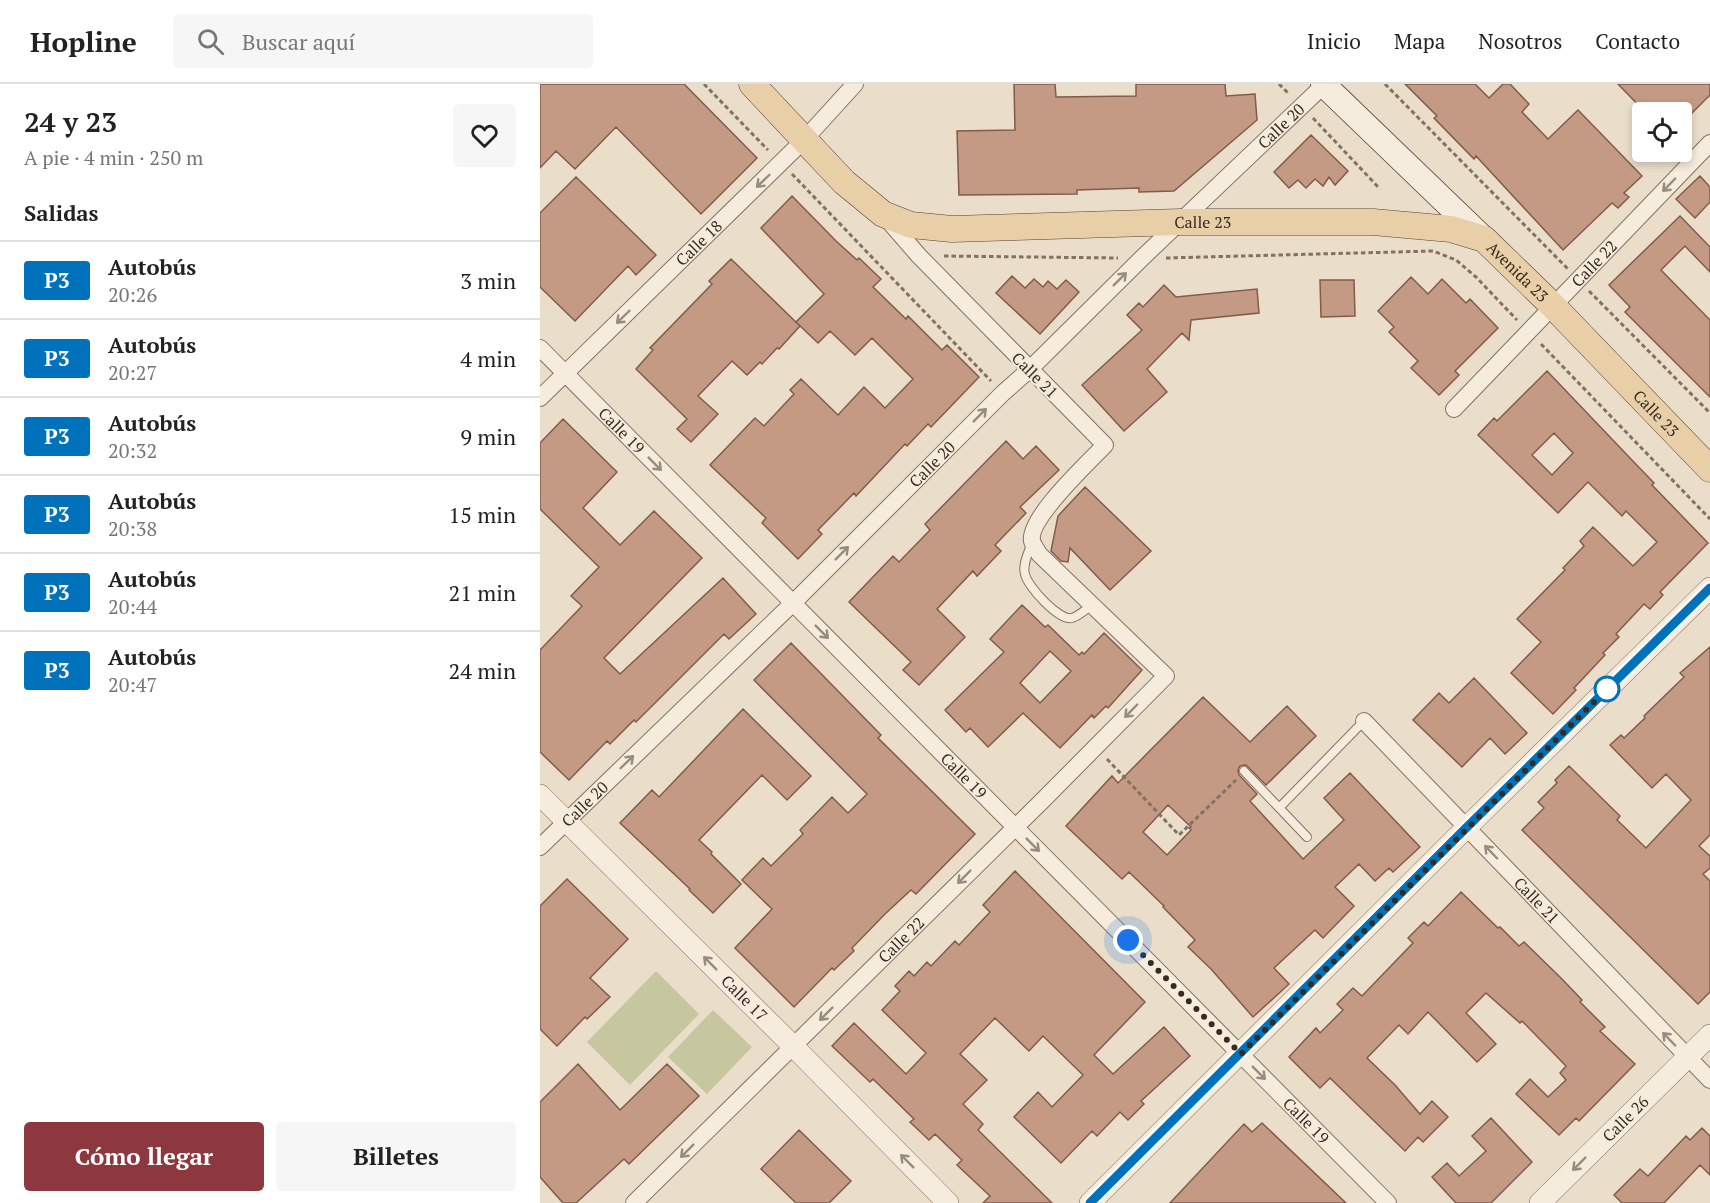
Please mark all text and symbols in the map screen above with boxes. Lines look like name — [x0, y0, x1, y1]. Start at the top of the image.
search box — [173, 14, 593, 68]
text: Hopline — [30, 23, 137, 60]
icon: search — [194, 25, 227, 58]
text: Buscar aquí — [242, 27, 355, 56]
text: Inicio — [1307, 27, 1361, 55]
text: Mapa — [1394, 27, 1445, 55]
text: Nosotros — [1478, 27, 1562, 55]
text: Contacto — [1595, 27, 1680, 55]
street label: Calle 20 — [1253, 98, 1309, 154]
map controls — [1632, 102, 1692, 162]
button: locate — [1632, 102, 1692, 162]
text: 24 y 23 — [24, 103, 117, 140]
button: heart — [453, 104, 516, 167]
text: A pie · 4 min · 250 m — [24, 144, 203, 171]
one-way arrow — [755, 174, 770, 188]
one-way arrow — [1662, 177, 1677, 192]
text: Salidas — [24, 198, 99, 227]
street label: Calle 23 — [1174, 211, 1231, 233]
street label: Calle 18 — [671, 215, 727, 271]
street label: Calle 22 — [1566, 235, 1622, 292]
street label: Avenida 23 — [1482, 237, 1553, 307]
text: Autobús — [108, 252, 196, 281]
text: P3 — [44, 266, 70, 294]
text: 3 min — [460, 266, 516, 295]
one-way arrow — [1113, 272, 1128, 287]
text: 20:26 — [108, 281, 157, 308]
one-way arrow — [615, 310, 630, 324]
text: Autobús — [108, 330, 196, 359]
text: P3 — [44, 344, 70, 372]
text: 4 min — [460, 344, 516, 373]
street label: Calle 21 — [1007, 347, 1063, 403]
text: 20:27 — [108, 359, 157, 386]
street label: Calle 23 — [1628, 385, 1684, 441]
street label: Calle 19 — [594, 402, 650, 458]
text: Autobús — [108, 408, 196, 437]
one-way arrow — [973, 408, 988, 423]
text: P3 — [44, 422, 70, 450]
text: 9 min — [460, 422, 516, 451]
street label: Calle 20 — [904, 436, 960, 492]
text: 20:32 — [108, 437, 157, 464]
one-way arrow — [648, 457, 663, 471]
text: Autobús — [108, 486, 196, 515]
text: P3 — [44, 500, 70, 528]
text: 15 min — [449, 500, 516, 529]
text: 20:38 — [108, 515, 157, 542]
one-way arrow — [835, 545, 850, 560]
text: Autobús — [108, 564, 196, 593]
text: P3 — [44, 578, 70, 606]
text: 21 min — [449, 578, 516, 607]
text: 20:44 — [108, 593, 157, 620]
one-way arrow — [815, 625, 829, 640]
text: Autobús — [108, 642, 196, 671]
text: P3 — [44, 656, 70, 684]
text: 24 min — [449, 656, 516, 685]
text: 20:47 — [108, 671, 157, 698]
unlabelled marker — [1594, 676, 1620, 702]
one-way arrow — [1123, 704, 1138, 719]
street label: Calle 19 — [936, 747, 992, 803]
one-way arrow — [620, 755, 635, 769]
street label: Calle 20 — [556, 776, 613, 832]
one-way arrow — [1026, 838, 1041, 853]
one-way arrow — [1483, 845, 1498, 860]
one-way arrow — [957, 870, 972, 884]
street label: Calle 21 — [1509, 872, 1565, 928]
street label: Calle 22 — [873, 912, 929, 968]
your location — [1113, 925, 1143, 955]
one-way arrow — [703, 956, 718, 971]
street label: Calle 17 — [716, 970, 772, 1026]
one-way arrow — [818, 1007, 833, 1021]
one-way arrow — [1662, 1031, 1676, 1046]
one-way arrow — [1252, 1066, 1267, 1081]
street label: Calle 26 — [1597, 1090, 1654, 1147]
street label: Calle 19 — [1278, 1092, 1334, 1148]
button: Cómo llegar — [24, 1122, 264, 1191]
button: Billetes — [276, 1122, 516, 1191]
one-way arrow — [679, 1144, 694, 1158]
one-way arrow — [899, 1154, 914, 1169]
one-way arrow — [1571, 1157, 1586, 1172]

